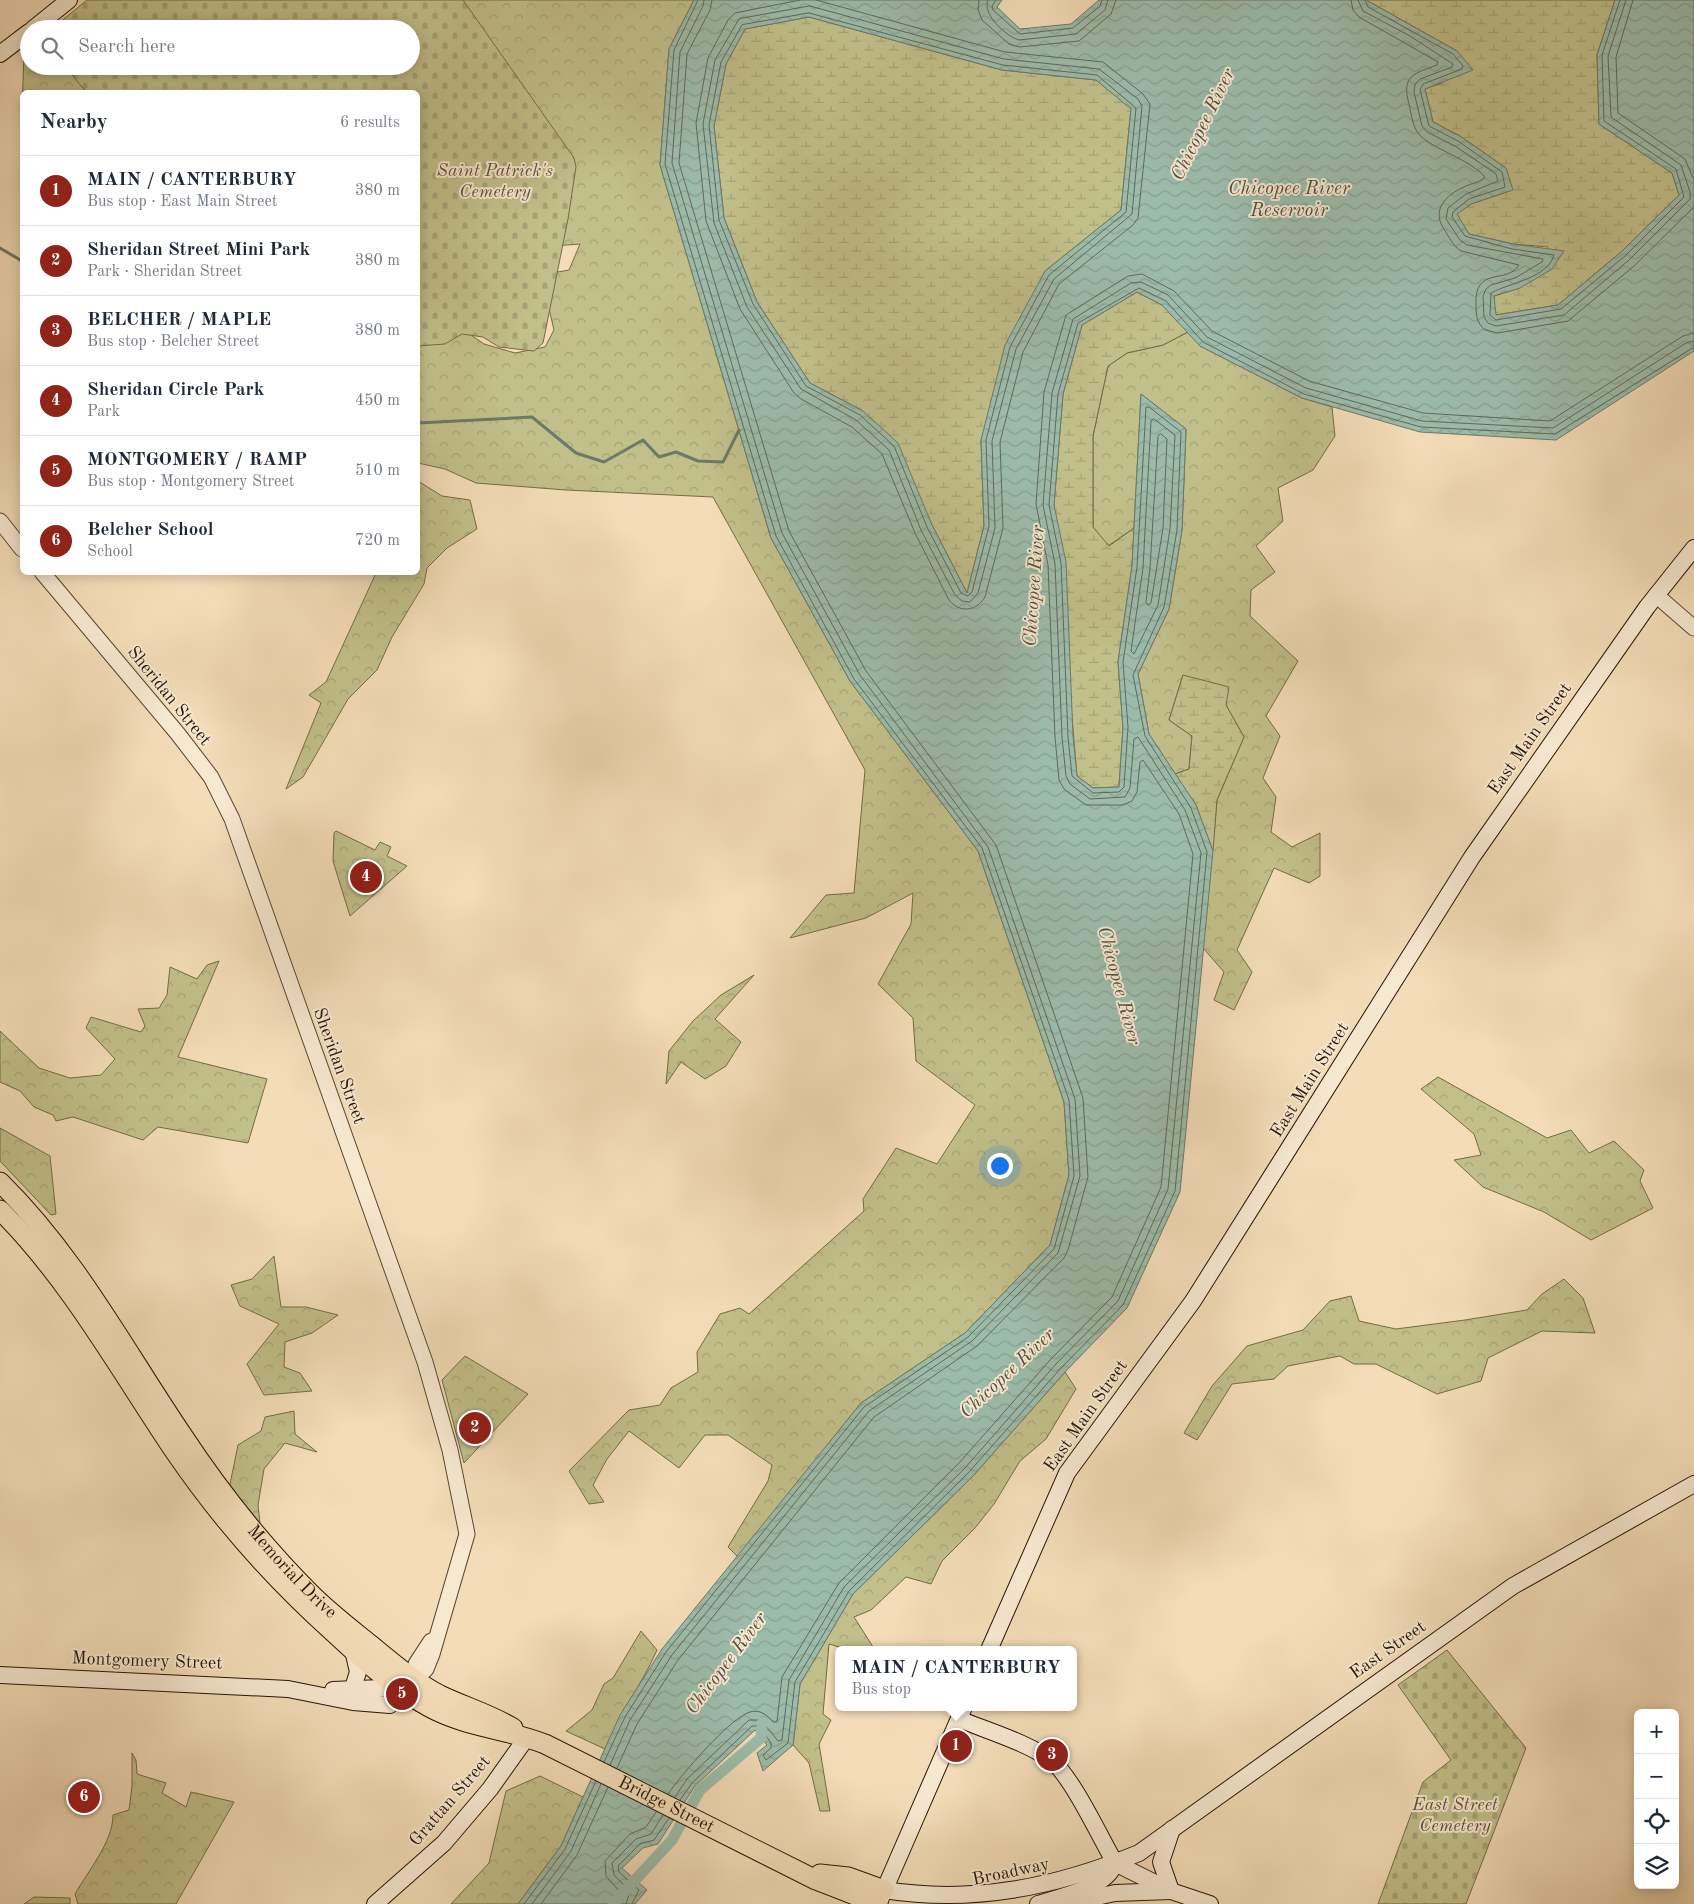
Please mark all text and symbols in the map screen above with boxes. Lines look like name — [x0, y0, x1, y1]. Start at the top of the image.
search box — [20, 20, 420, 75]
icon: search — [38, 34, 66, 62]
text: Search here — [78, 38, 175, 57]
water label: Chicopee River — [1169, 65, 1240, 184]
text: Nearby — [40, 112, 108, 133]
text: 6 results — [340, 115, 400, 131]
park label: Saint Patrick's Cemetery — [437, 162, 554, 201]
text: MAIN / CANTERBURY — [87, 171, 297, 190]
water label: Chicopee River Reservoir — [1228, 180, 1351, 221]
text: 1 — [51, 183, 61, 199]
text: 380 m — [355, 183, 400, 199]
text: Bus stop · East Main Street — [87, 194, 277, 210]
text: Sheridan Street Mini Park — [87, 241, 310, 260]
text: 2 — [51, 253, 61, 269]
text: 380 m — [355, 253, 400, 269]
text: Park · Sheridan Street — [87, 264, 242, 280]
text: BELCHER / MAPLE — [87, 311, 271, 330]
text: 3 — [51, 323, 61, 339]
text: 380 m — [355, 323, 400, 339]
text: Bus stop · Belcher Street — [87, 334, 259, 350]
text: Sheridan Circle Park — [87, 381, 265, 400]
text: 4 — [51, 393, 61, 409]
text: 450 m — [355, 393, 400, 409]
text: Park — [87, 404, 120, 420]
text: MONTGOMERY / RAMP — [87, 451, 307, 470]
text: 5 — [51, 463, 61, 479]
text: 510 m — [355, 463, 400, 479]
text: Bus stop · Montgomery Street — [87, 474, 294, 490]
text: Belcher School — [87, 521, 214, 540]
water label: Chicopee River — [1021, 524, 1049, 647]
text: 6 — [51, 533, 61, 549]
text: 720 m — [355, 533, 400, 549]
text: School — [87, 544, 133, 560]
street label: Sheridan Street — [124, 643, 214, 749]
street label: East Main Street — [1485, 680, 1575, 798]
pin: 4 — [350, 858, 382, 896]
water label: Chicopee River — [1093, 925, 1143, 1048]
street label: Sheridan Street — [310, 1005, 368, 1127]
street label: East Main Street — [1267, 1019, 1353, 1141]
your location — [987, 1153, 1013, 1179]
water label: Chicopee River — [957, 1325, 1060, 1422]
street label: East Main Street — [1041, 1357, 1131, 1475]
pin: 2 — [459, 1409, 491, 1447]
street label: Memorial Drive — [244, 1522, 340, 1622]
water label: Chicopee River — [683, 1609, 772, 1718]
street label: East Street — [1347, 1617, 1429, 1683]
popup — [835, 1646, 1077, 1711]
street label: Montgomery Street — [71, 1649, 223, 1673]
text: MAIN / CANTERBURY — [851, 1659, 1061, 1678]
pin: 5 — [386, 1675, 418, 1713]
text: Bus stop — [851, 1682, 911, 1698]
map controls — [1634, 1709, 1679, 1889]
button: + — [1634, 1709, 1679, 1754]
pin: 1 — [940, 1727, 972, 1765]
pin: 3 — [1036, 1736, 1068, 1774]
street label: Grattan Street — [406, 1752, 494, 1850]
button: − — [1634, 1754, 1679, 1799]
street label: Bridge Street — [615, 1773, 717, 1836]
pin: 6 — [68, 1778, 100, 1816]
park label: East Street Cemetery — [1411, 1796, 1498, 1835]
button: locate — [1634, 1799, 1679, 1844]
button: layers — [1634, 1844, 1679, 1889]
street label: Broadway — [971, 1855, 1052, 1889]

